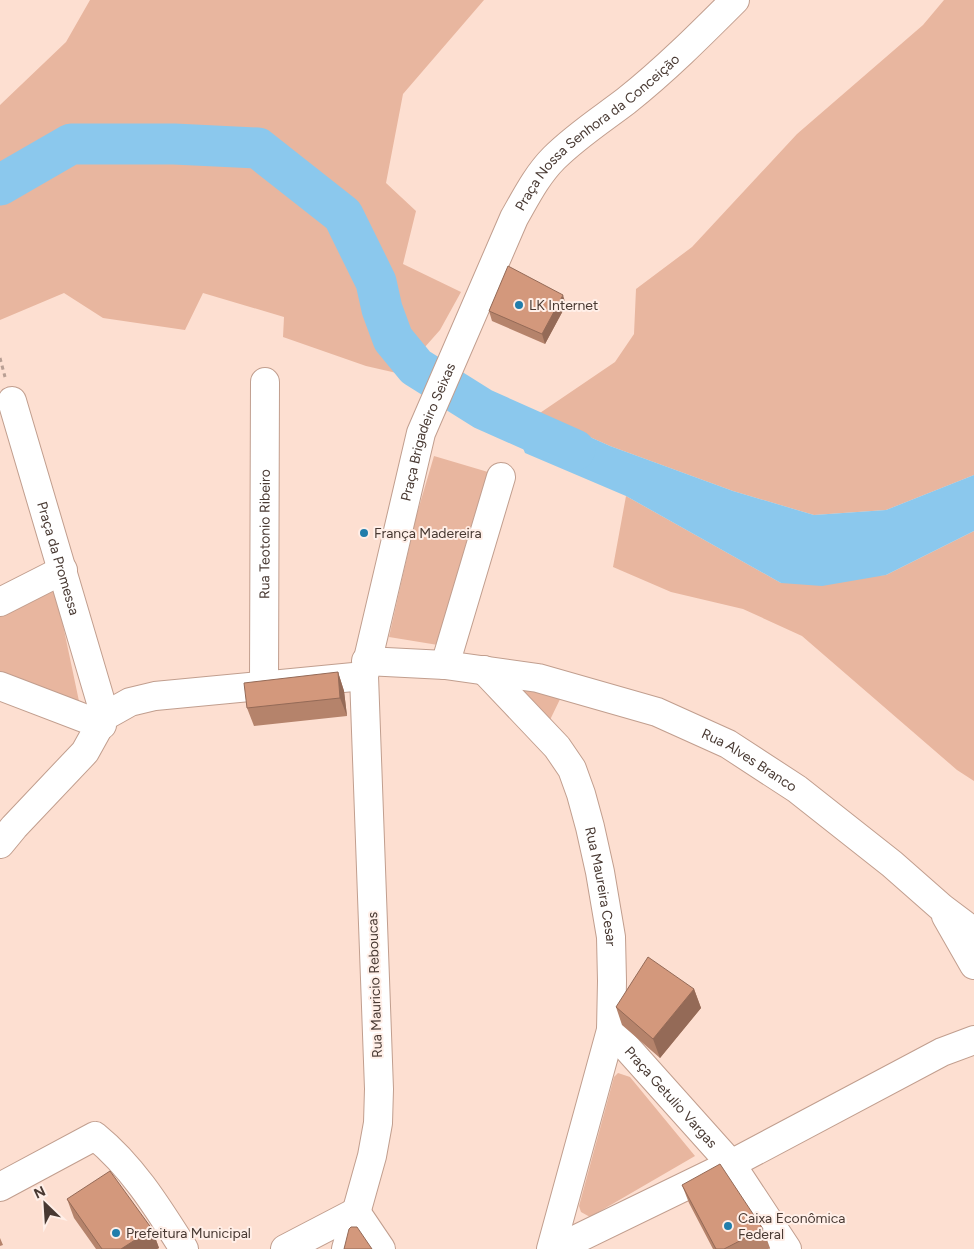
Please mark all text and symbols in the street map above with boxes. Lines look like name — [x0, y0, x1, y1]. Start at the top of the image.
street label: Praça Nossa Senhora da Conceição — [511, 50, 683, 214]
place label: LK Internet — [529, 297, 598, 314]
marker: LK Internet — [513, 299, 525, 311]
street label: Praça Brigadeiro Seixas — [397, 360, 459, 503]
street label: Rua Teotonio Ribeiro — [256, 469, 273, 599]
street label: Praça da Promessa — [34, 499, 83, 617]
place label: França Madereira — [374, 525, 482, 542]
marker: França Madereira — [358, 527, 370, 539]
street label: Rua Alves Branco — [699, 725, 800, 795]
street label: Rua Maureira Cesar — [582, 825, 620, 947]
street label: Rua Mauricio Reboucas — [364, 912, 386, 1058]
street label: Praça Getulio Vargas — [621, 1043, 721, 1151]
north arrow — [20, 1179, 70, 1229]
text: N — [31, 1183, 48, 1203]
place label: Caixa Econômica Federal — [738, 1210, 845, 1243]
marker: Caixa Econômica Federal — [722, 1220, 734, 1232]
place label: Prefeitura Municipal — [126, 1225, 251, 1242]
marker: Prefeitura Municipal — [110, 1227, 122, 1239]

